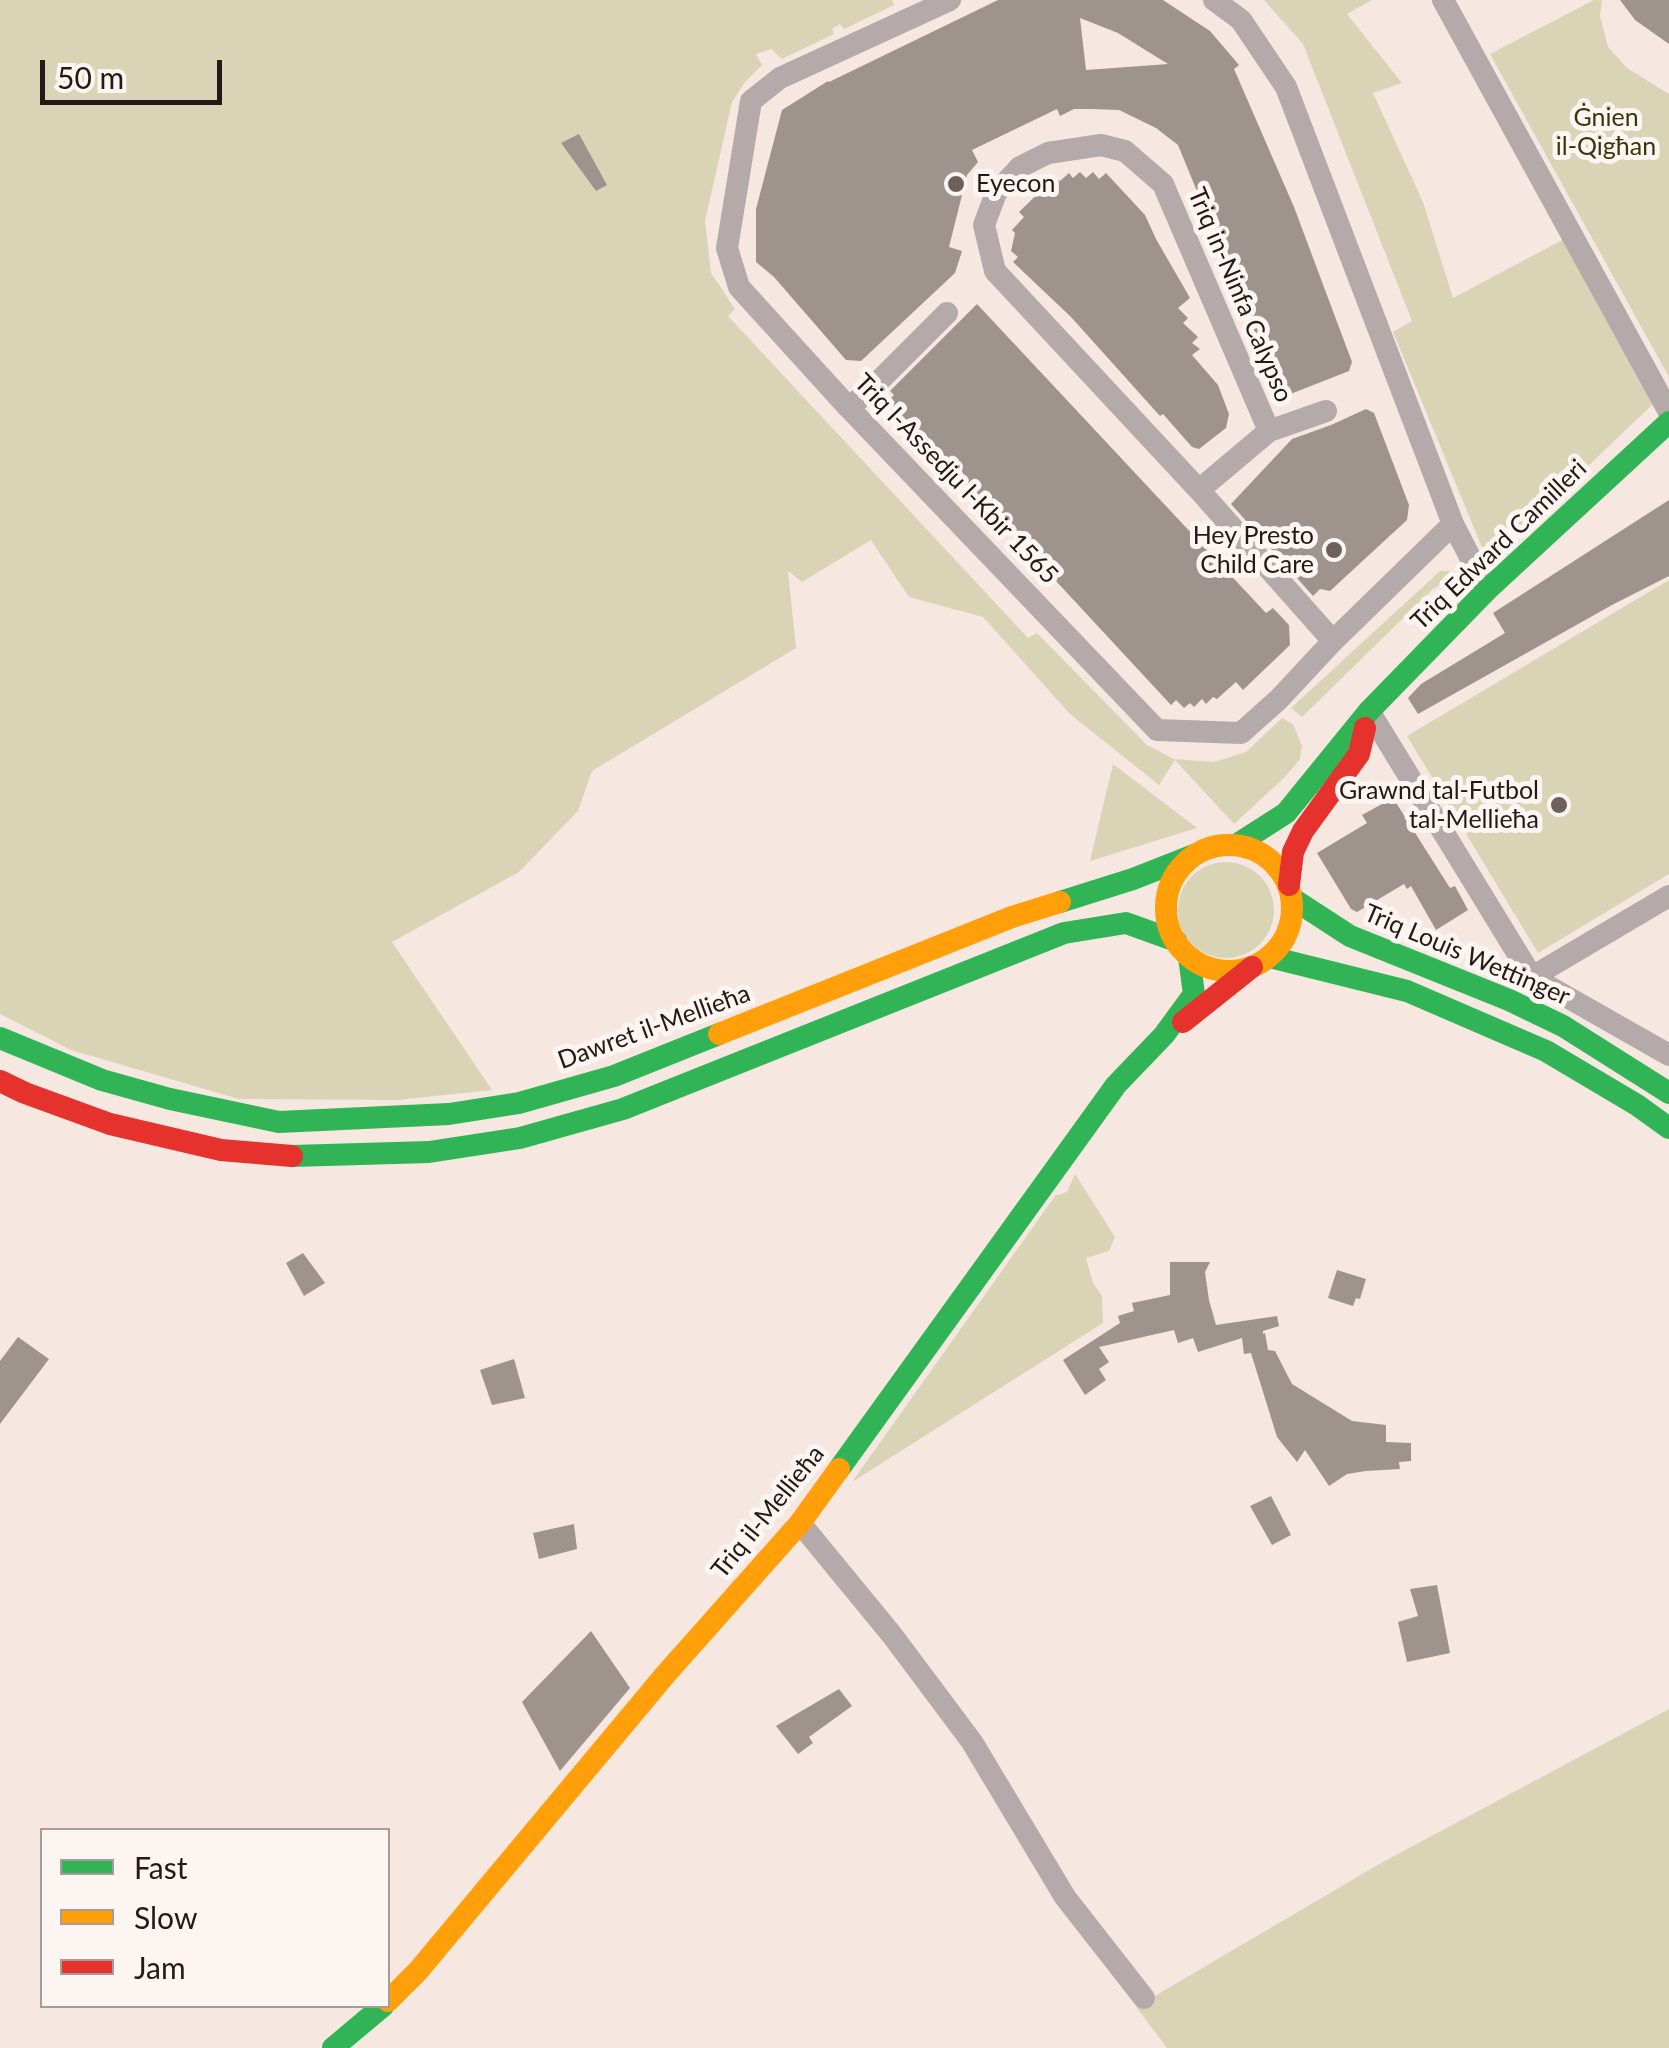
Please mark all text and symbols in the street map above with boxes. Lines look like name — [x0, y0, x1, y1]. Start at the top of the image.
scale bar — [45, 40, 228, 102]
text: 50 m — [57, 59, 124, 95]
park label: Ġnien il-Qigħan — [1556, 103, 1656, 162]
place label: Eyecon — [976, 169, 1055, 199]
marker: Eyecon — [945, 173, 967, 195]
street label: Triq in-Ninfa Calypso — [1181, 183, 1299, 407]
street label: Triq l-Assedju l-Kbir 1565 — [848, 368, 1064, 590]
street label: Triq Edward Camilleri — [1405, 454, 1593, 636]
place label: Hey Presto Child Care — [1193, 521, 1314, 580]
marker: Hey Presto Child Care — [1323, 539, 1345, 561]
place label: Grawnd tal-Futbol tal-Mellieħa — [1339, 776, 1539, 835]
marker: Grawnd tal-Futbol tal-Mellieħa — [1548, 794, 1570, 816]
street label: Triq Louis Wettinger — [1360, 898, 1574, 1012]
street label: Dawret il-Mellieħa — [554, 978, 754, 1076]
street label: Triq il-Mellieħa — [705, 1440, 831, 1584]
legend — [40, 1828, 390, 2008]
text: Fast — [134, 1849, 188, 1885]
text: Slow — [134, 1899, 197, 1935]
text: Jam — [134, 1949, 186, 1985]

